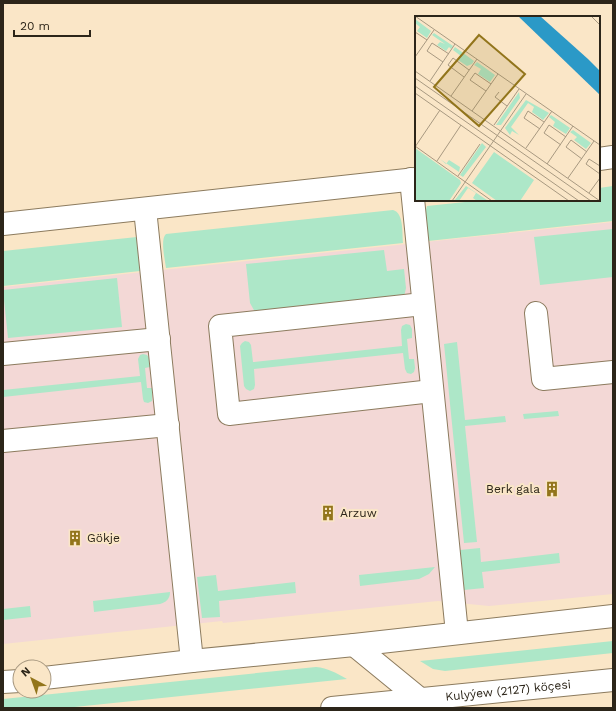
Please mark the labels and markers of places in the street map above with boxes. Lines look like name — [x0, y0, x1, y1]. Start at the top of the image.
building icon: Berk gala — [543, 480, 561, 498]
place label: Berk gala — [486, 482, 540, 496]
building icon: Arzuw — [319, 504, 337, 522]
place label: Arzuw — [340, 506, 377, 520]
building icon: Gökje — [66, 529, 84, 547]
place label: Gökje — [87, 531, 120, 545]

